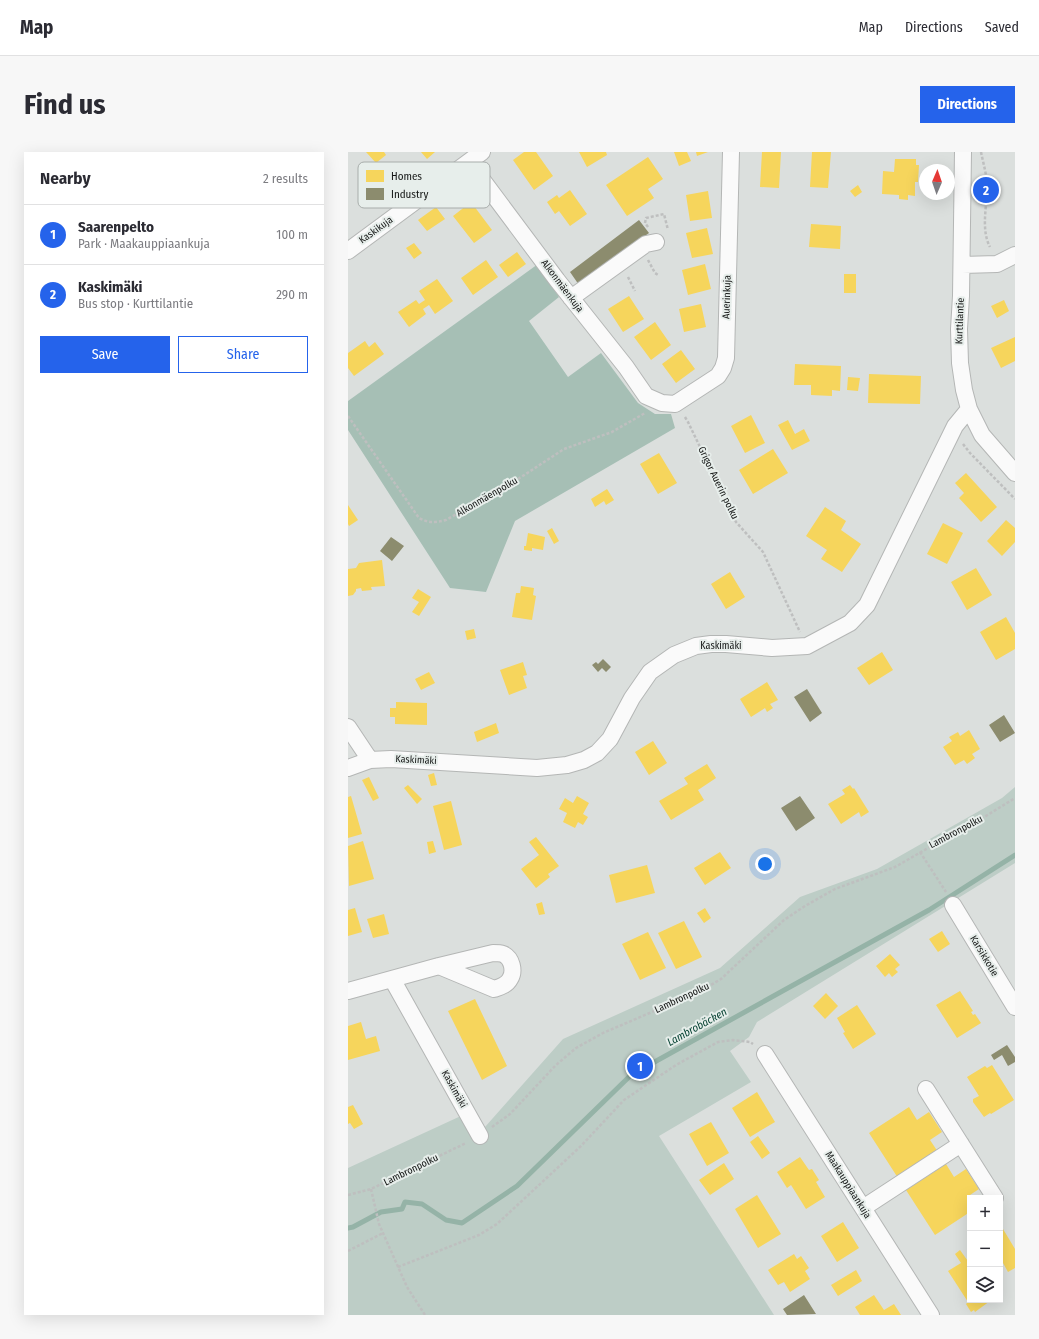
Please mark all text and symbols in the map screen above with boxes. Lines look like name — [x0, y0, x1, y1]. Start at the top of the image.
text: Map — [20, 16, 53, 39]
text: Map — [859, 19, 883, 36]
text: Directions — [905, 19, 963, 36]
text: Saved — [985, 19, 1019, 36]
button: Directions — [920, 86, 1015, 123]
text: Find us — [24, 88, 106, 121]
legend — [358, 162, 490, 208]
north arrow — [919, 164, 955, 200]
text: Nearby — [40, 168, 91, 189]
text: Homes — [391, 170, 422, 183]
text: 2 results — [263, 171, 308, 186]
pin: 2 — [973, 175, 999, 205]
text: Industry — [391, 188, 428, 201]
street label: Kaskikuja — [357, 214, 395, 246]
text: Saarenpelto — [78, 218, 154, 236]
text: 1 — [50, 227, 56, 242]
text: 100 m — [276, 227, 308, 242]
text: Park · Maakauppiaankuja — [78, 236, 210, 251]
street label: Alkonmäenkuja — [538, 257, 586, 315]
street label: Auerinkuja — [720, 275, 734, 319]
text: Kaskimäki — [78, 278, 142, 296]
text: 2 — [50, 287, 56, 302]
text: 290 m — [276, 287, 308, 302]
text: Bus stop · Kurttilantie — [78, 296, 193, 311]
street label: Kurttilantie — [953, 298, 967, 344]
button: Save — [40, 336, 170, 373]
button: Share — [178, 336, 308, 373]
street label: Grigor Auerin polku — [695, 445, 741, 521]
street label: Alkonmäenpolku — [454, 475, 520, 519]
street label: Kaskimäki — [700, 640, 742, 652]
street label: Kaskimäki — [395, 753, 437, 767]
street label: Lambronpolku — [927, 813, 985, 851]
your location — [755, 854, 775, 874]
street label: Karsikkotie — [967, 933, 1001, 979]
street label: Lambronpolku — [653, 980, 711, 1016]
water label: Lambrobäcken — [665, 1005, 729, 1049]
pin: 1 — [627, 1051, 653, 1081]
street label: Kaskimäki — [439, 1068, 469, 1110]
street label: Maakauppiaankuja — [823, 1149, 874, 1221]
street label: Lambronpolku — [382, 1152, 440, 1188]
map controls — [967, 1195, 1003, 1303]
button: + — [967, 1195, 1003, 1231]
button: − — [967, 1231, 1003, 1267]
button: layers — [967, 1267, 1003, 1303]

